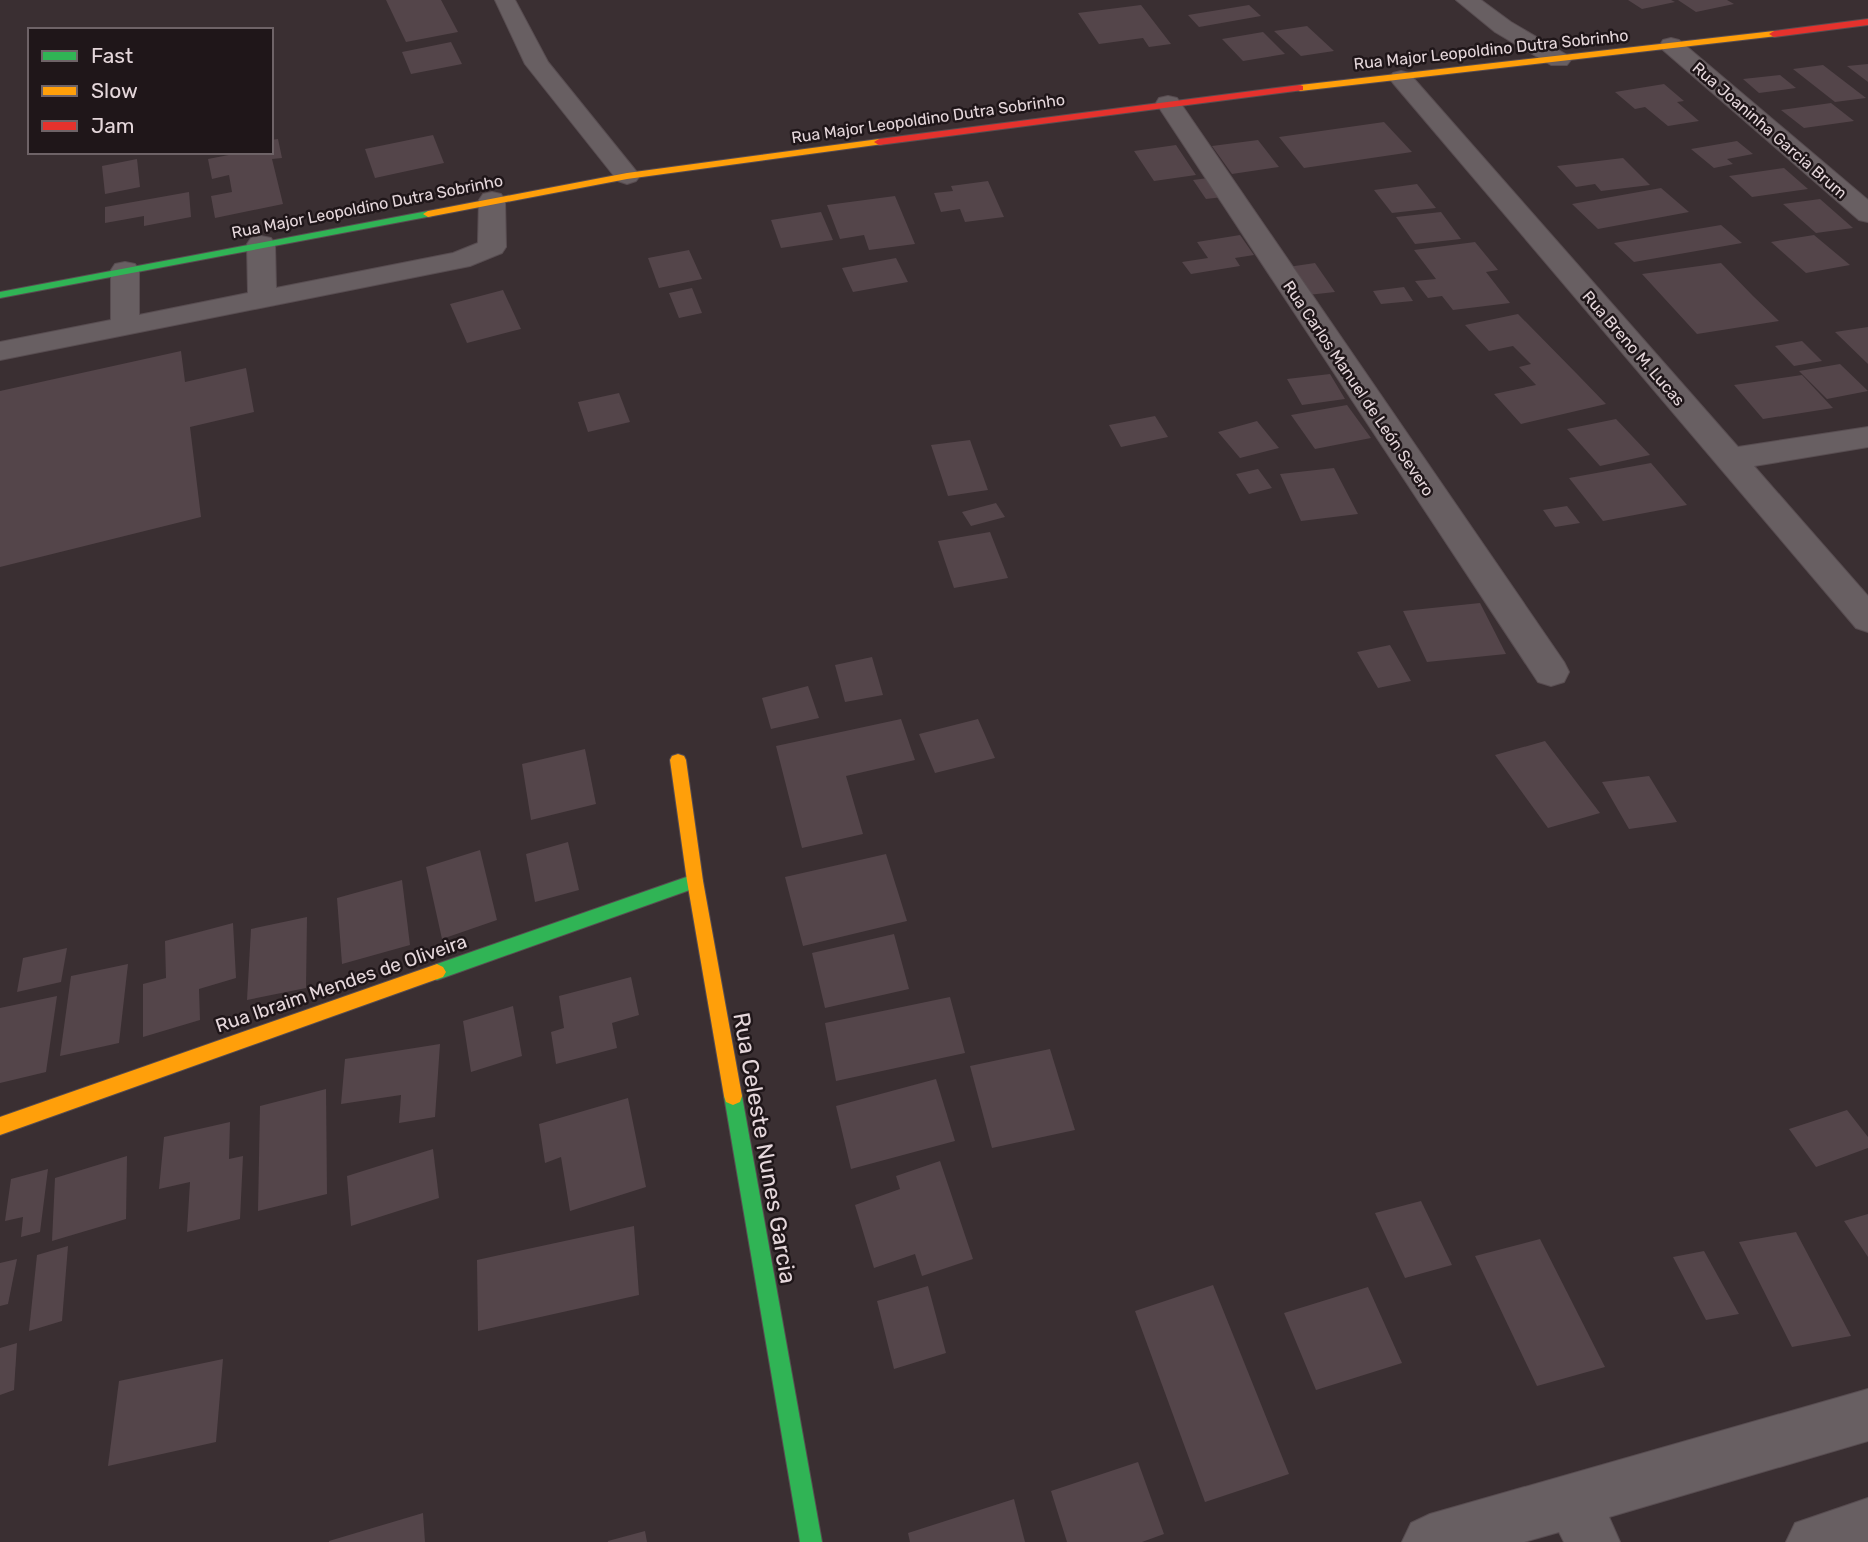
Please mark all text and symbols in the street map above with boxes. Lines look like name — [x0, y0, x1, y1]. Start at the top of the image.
street label: Rua Major Leopoldino Dutra Sobrinho — [1353, 26, 1629, 73]
legend — [28, 28, 273, 154]
text: Fast — [91, 43, 133, 68]
street label: Rua Joaninha Garcia Brum — [1689, 58, 1851, 203]
text: Slow — [91, 78, 138, 103]
street label: Rua Major Leopoldino Dutra Sobrinho — [790, 90, 1066, 147]
text: Jam — [91, 113, 135, 138]
street label: Rua Major Leopoldino Dutra Sobrinho — [230, 171, 504, 242]
street label: Rua Carlos Manuel de León Severo — [1279, 277, 1438, 499]
street label: Rua Breno M. Lucas — [1579, 287, 1689, 410]
street label: Rua Ibraim Mendes de Oliveira — [212, 930, 470, 1037]
street label: Rua Celeste Nunes Garcia — [727, 1010, 803, 1286]

